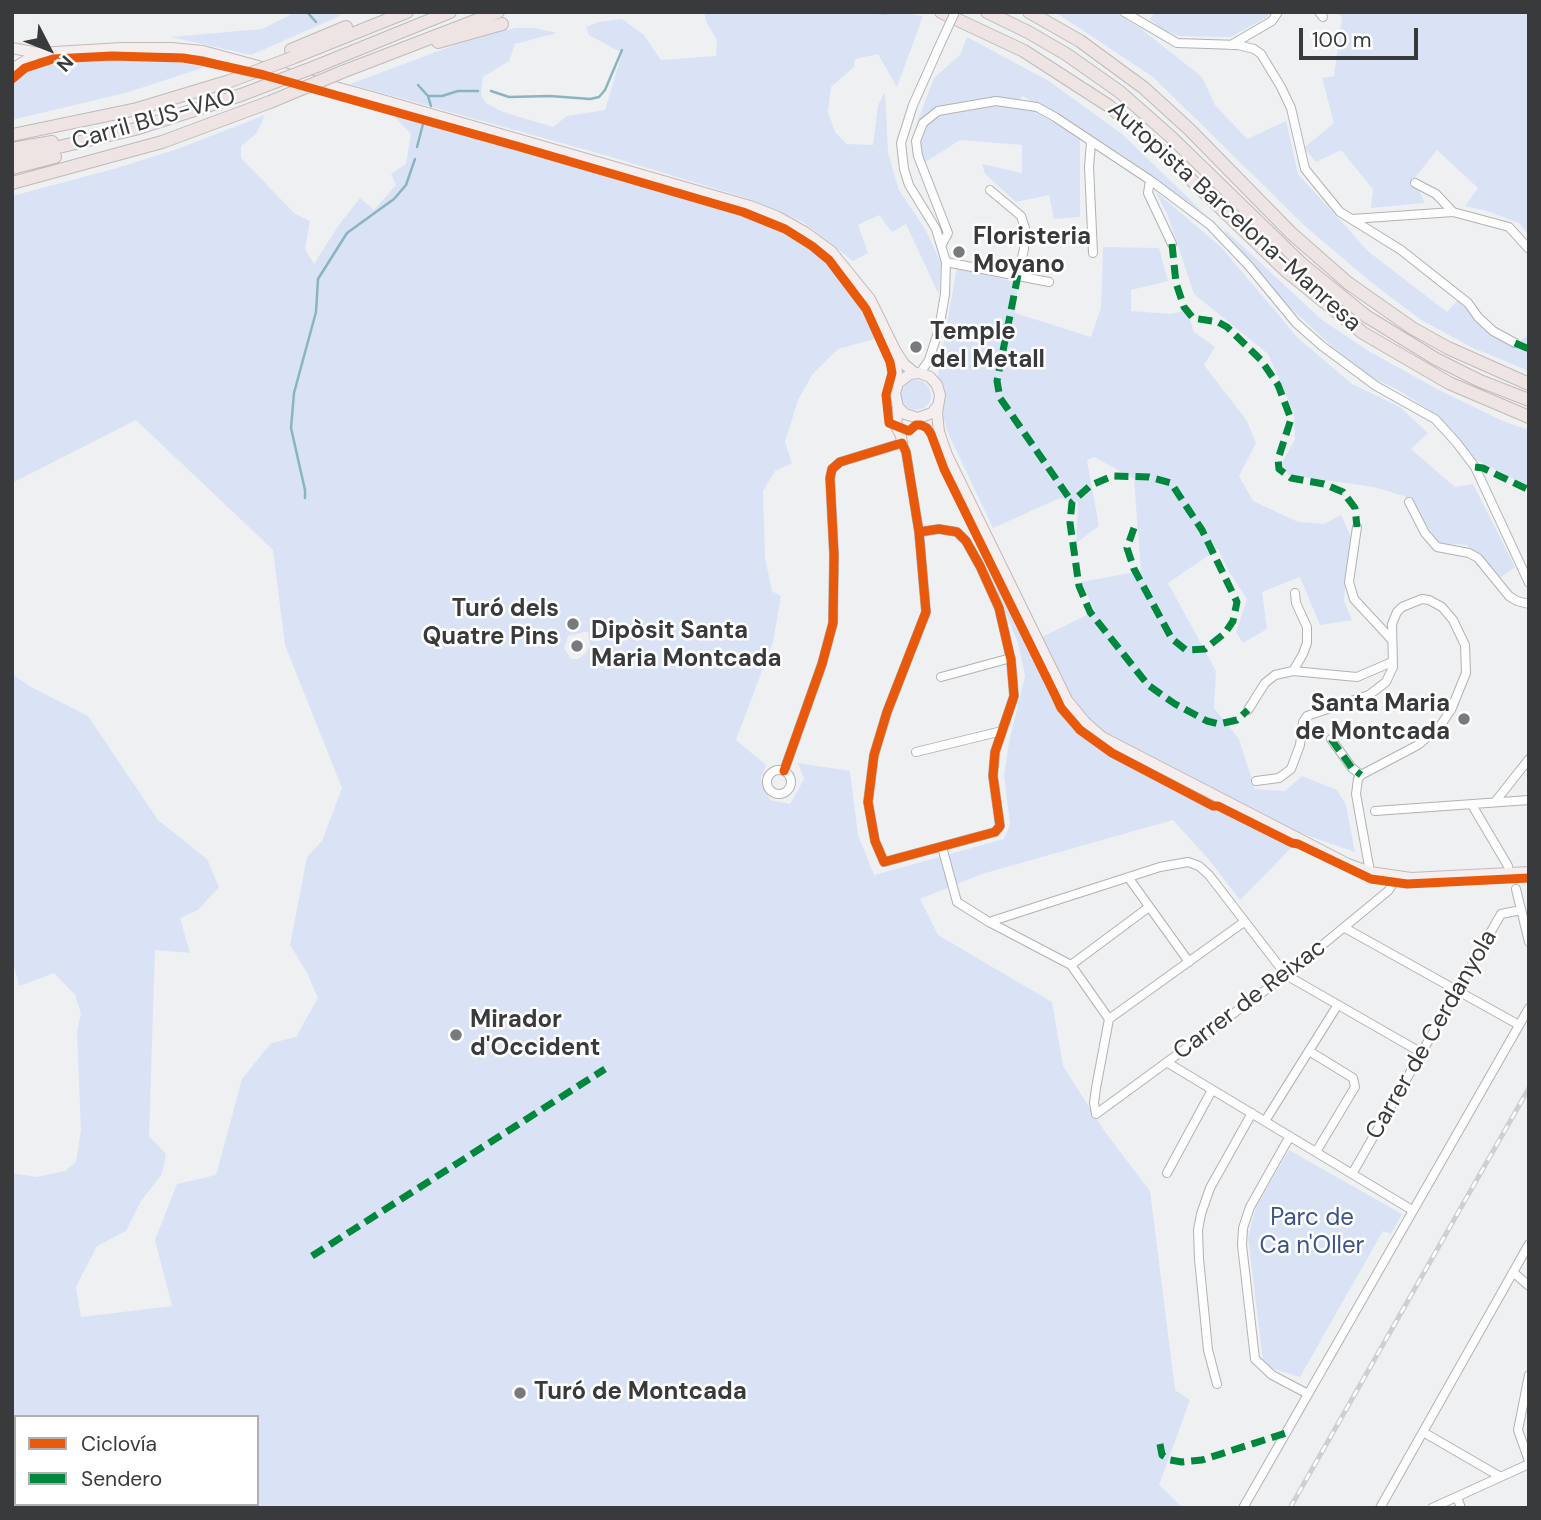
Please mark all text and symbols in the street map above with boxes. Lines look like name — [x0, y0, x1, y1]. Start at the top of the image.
north arrow — [14, 14, 84, 84]
scale bar — [1303, 14, 1422, 58]
text: 100 m — [1312, 26, 1372, 54]
text: N — [51, 50, 79, 77]
street label: Carril BUS-VAO — [69, 83, 239, 157]
street label: Autopista Barcelona-Manresa — [1101, 96, 1367, 338]
place label: Floristeria Moyano — [973, 224, 1091, 280]
marker: Floristeria Moyano — [951, 244, 967, 260]
place label: Temple del Metall — [930, 319, 1045, 375]
marker: Temple del Metall — [908, 339, 924, 355]
place label: Turó dels Quatre Pins — [422, 596, 559, 652]
marker: Turó dels Quatre Pins — [565, 616, 581, 632]
place label: Dipòsit Santa Maria Montcada — [591, 618, 782, 674]
marker: Dipòsit Santa Maria Montcada — [569, 638, 585, 654]
place label: Santa Maria de Montcada — [1295, 691, 1450, 747]
marker: Santa Maria de Montcada — [1456, 711, 1472, 727]
street label: Carrer de Cerdanyola — [1360, 925, 1504, 1145]
street label: Carrer de Reixac — [1168, 933, 1332, 1067]
place label: Mirador d'Occident — [470, 1007, 600, 1063]
marker: Mirador d'Occident — [448, 1027, 464, 1043]
park label: Parc de Ca n'Oller — [1260, 1205, 1364, 1261]
place label: Turó de Montcada — [534, 1379, 747, 1407]
marker: Turó de Montcada — [512, 1385, 528, 1401]
legend — [14, 1415, 259, 1506]
text: Ciclovía — [81, 1430, 157, 1458]
text: Sendero — [81, 1465, 162, 1493]

